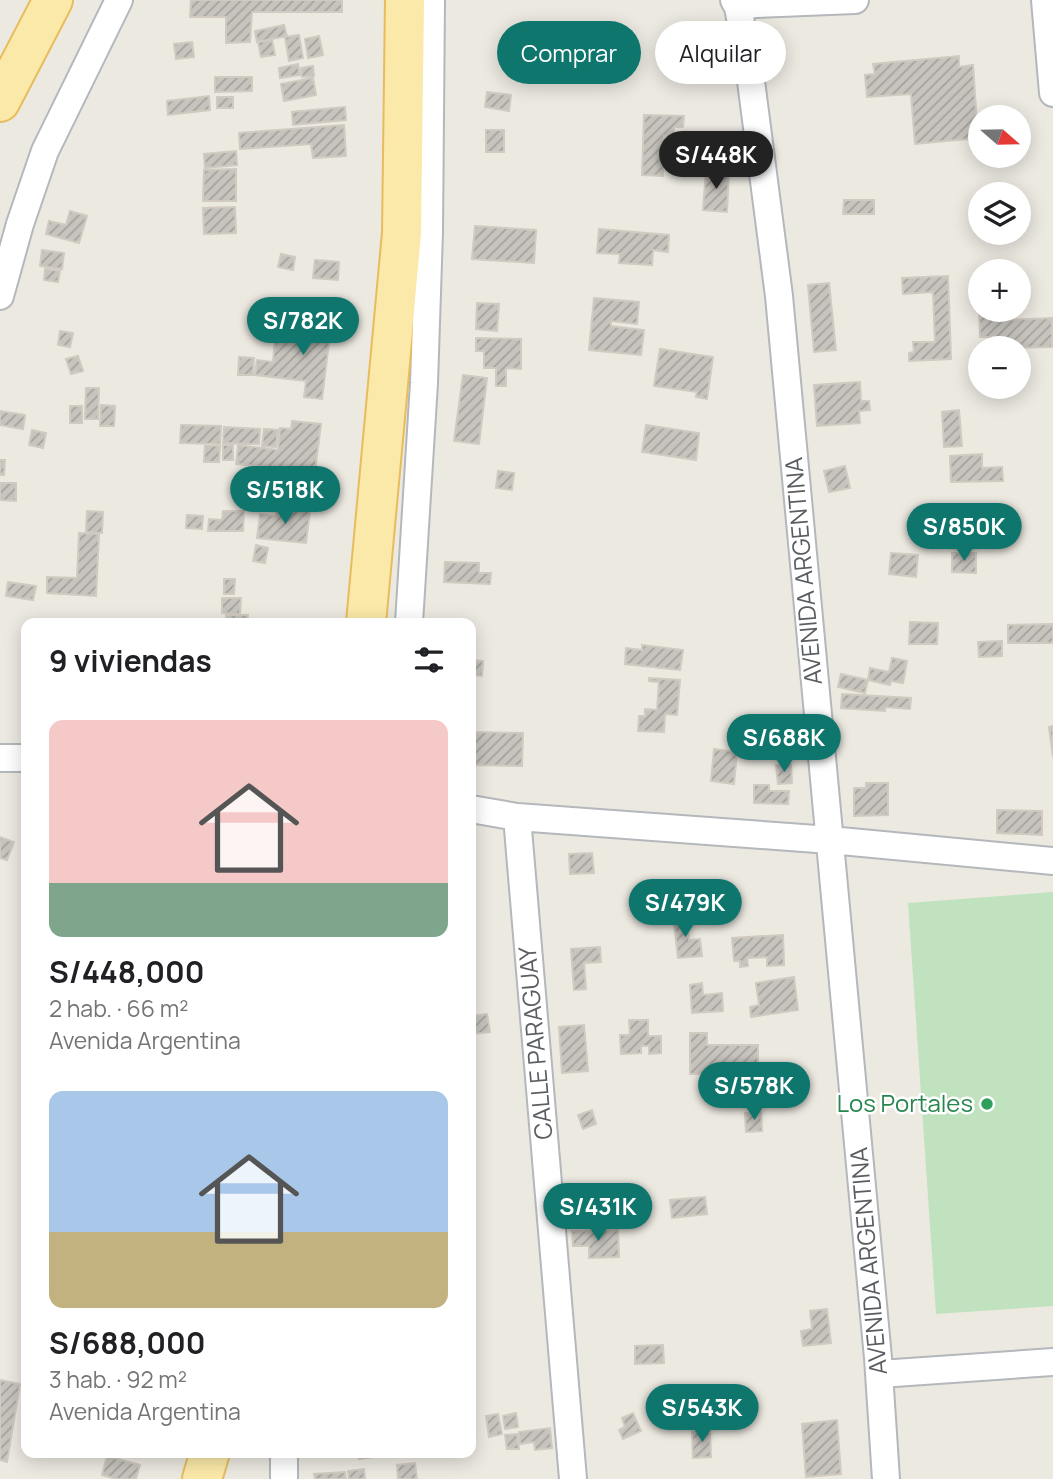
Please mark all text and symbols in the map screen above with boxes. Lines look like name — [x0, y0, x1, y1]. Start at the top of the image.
chip: Comprar — [497, 21, 641, 84]
chip: Alquilar — [655, 21, 786, 84]
north arrow — [968, 105, 1031, 168]
map controls — [968, 105, 1031, 399]
pin: S/448K — [659, 132, 773, 191]
text: S/448K — [675, 138, 757, 170]
button: layers — [968, 182, 1031, 245]
button: + — [968, 259, 1031, 322]
pin: S/782K — [246, 298, 360, 357]
text: S/782K — [263, 304, 343, 336]
button: − — [968, 336, 1031, 399]
street label: AVENIDA ARGENTINA — [776, 456, 829, 686]
pin: S/518K — [228, 466, 342, 526]
text: S/518K — [246, 473, 324, 505]
pin: S/850K — [907, 504, 1021, 563]
text: S/850K — [923, 510, 1005, 542]
text: 9 viviendas — [49, 640, 212, 681]
icon: filters — [410, 641, 448, 679]
pin: S/688K — [727, 714, 841, 774]
text: S/688K — [743, 721, 825, 753]
icon: home — [186, 765, 312, 891]
pin: S/479K — [628, 880, 742, 939]
text: S/479K — [645, 886, 725, 918]
street label: CALLE PARAGUAY — [510, 945, 559, 1141]
text: S/448,000 — [49, 951, 205, 992]
text: 2 hab. · 66 m² — [49, 992, 188, 1024]
text: Avenida Argentina — [49, 1024, 241, 1056]
pin: S/578K — [697, 1062, 811, 1122]
text: S/578K — [714, 1069, 794, 1101]
place label: Los Portales — [837, 1086, 973, 1119]
marker: Los Portales — [979, 1096, 995, 1112]
icon: home — [186, 1136, 312, 1262]
street label: AVENIDA ARGENTINA — [841, 1146, 894, 1376]
pin: S/431K — [541, 1184, 655, 1243]
text: S/431K — [559, 1190, 637, 1222]
text: S/688,000 — [49, 1322, 205, 1363]
text: 3 hab. · 92 m² — [49, 1363, 187, 1395]
pin: S/543K — [645, 1384, 759, 1444]
text: S/543K — [662, 1391, 742, 1423]
text: Avenida Argentina — [49, 1395, 241, 1427]

